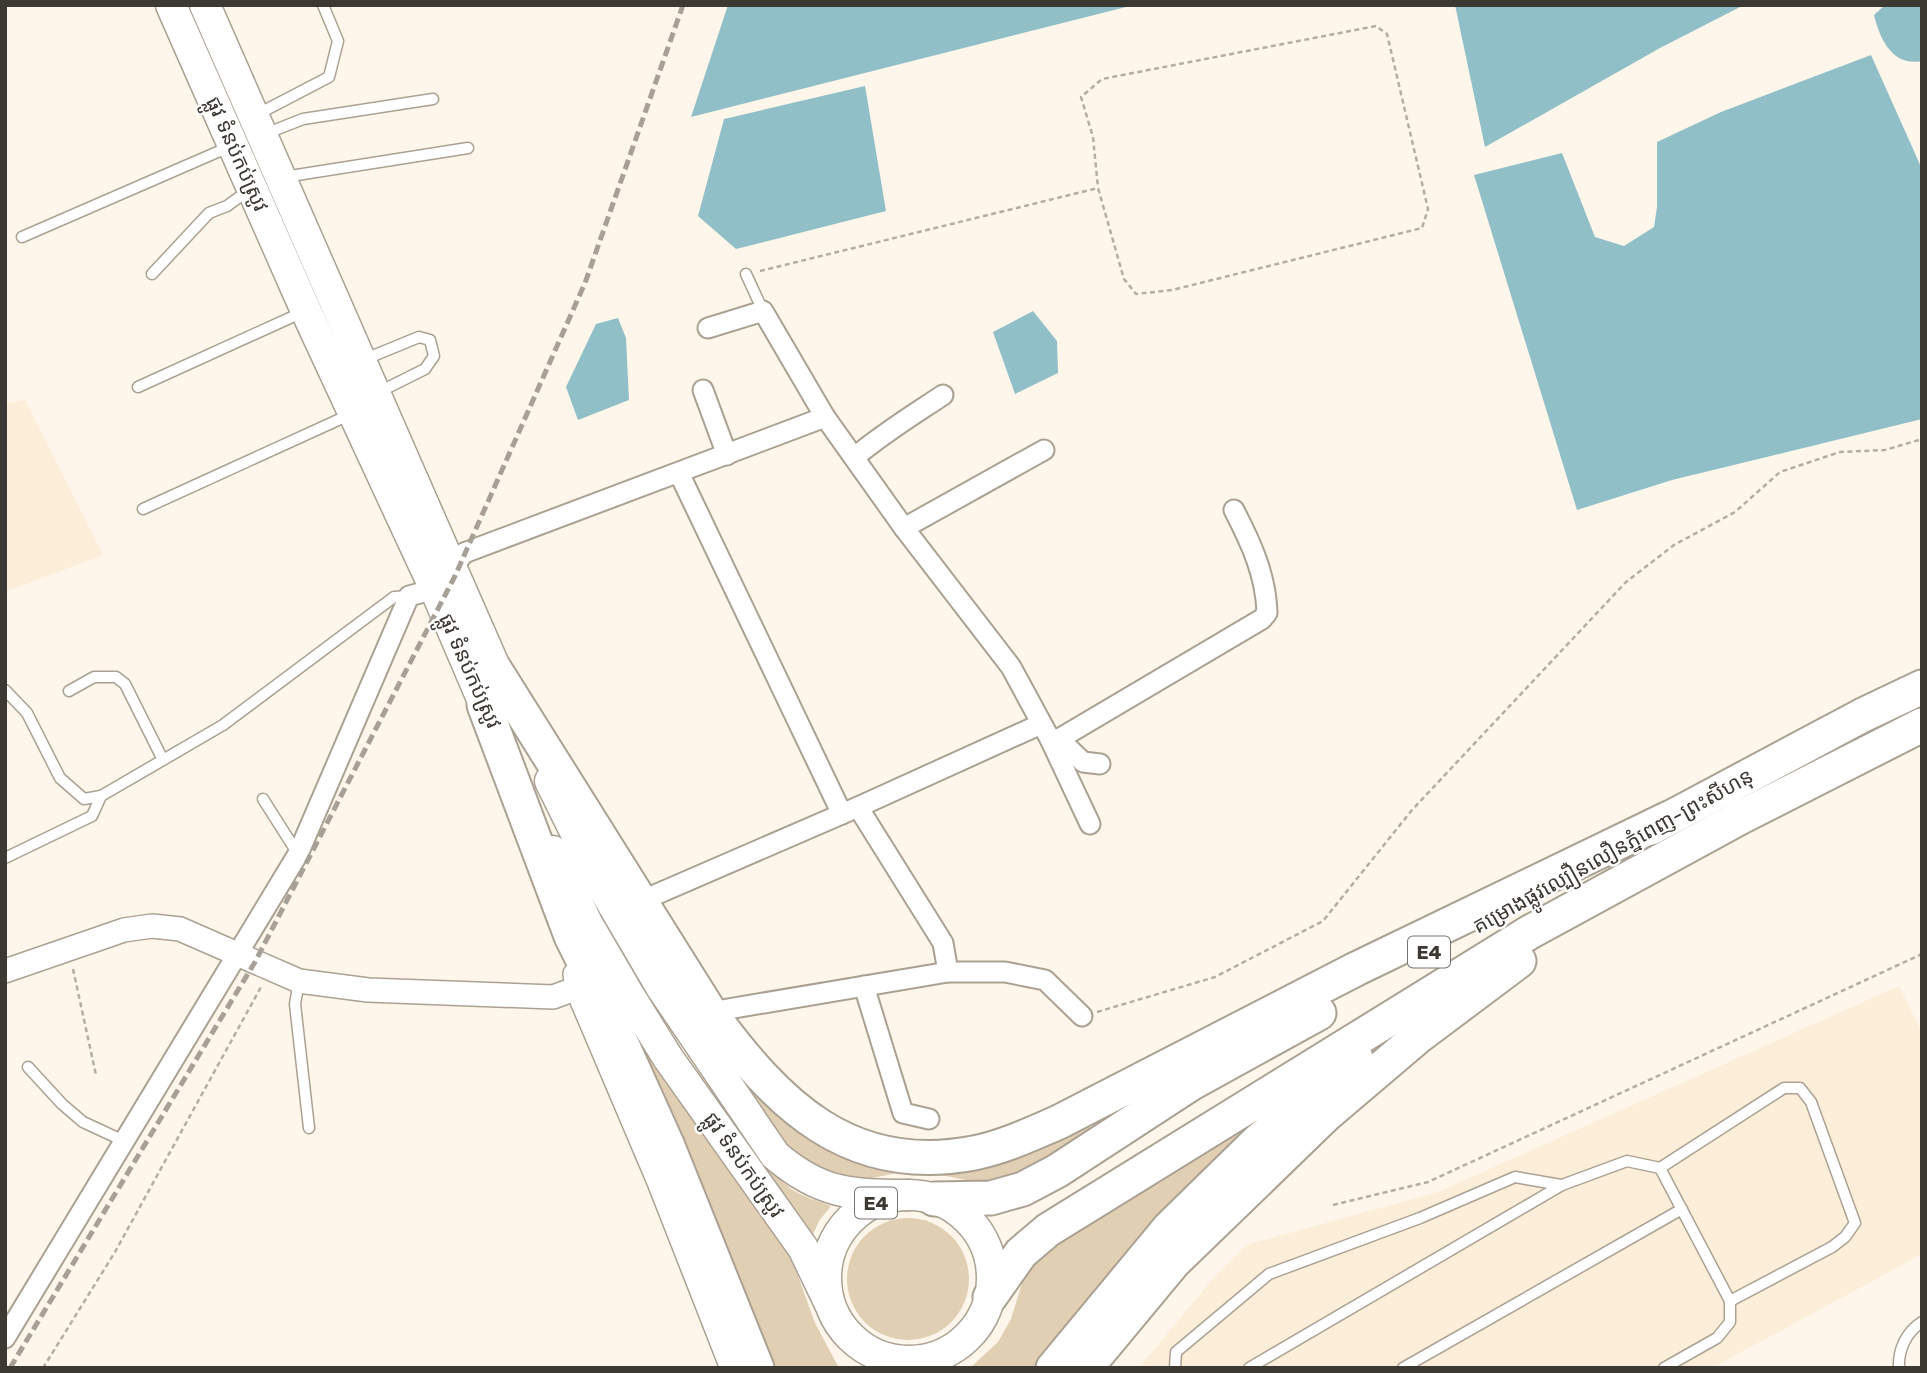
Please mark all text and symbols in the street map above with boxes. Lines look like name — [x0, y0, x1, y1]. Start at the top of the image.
street label: ផ្លូវ ទំនប់កប់ស្រូវ — [194, 92, 274, 218]
street label: ផ្លូវ ទំនប់កប់ស្រូវ — [427, 609, 507, 735]
street label: គម្រោងផ្លូវល្បឿនលឿនភ្នំពេញ-ព្រះសីហនុ — [1468, 762, 1761, 945]
road number: E4 — [1408, 936, 1450, 968]
street label: ផ្លូវ ទំនប់កប់ស្រូវ — [693, 1107, 790, 1227]
road number: E4 — [855, 1188, 897, 1218]

